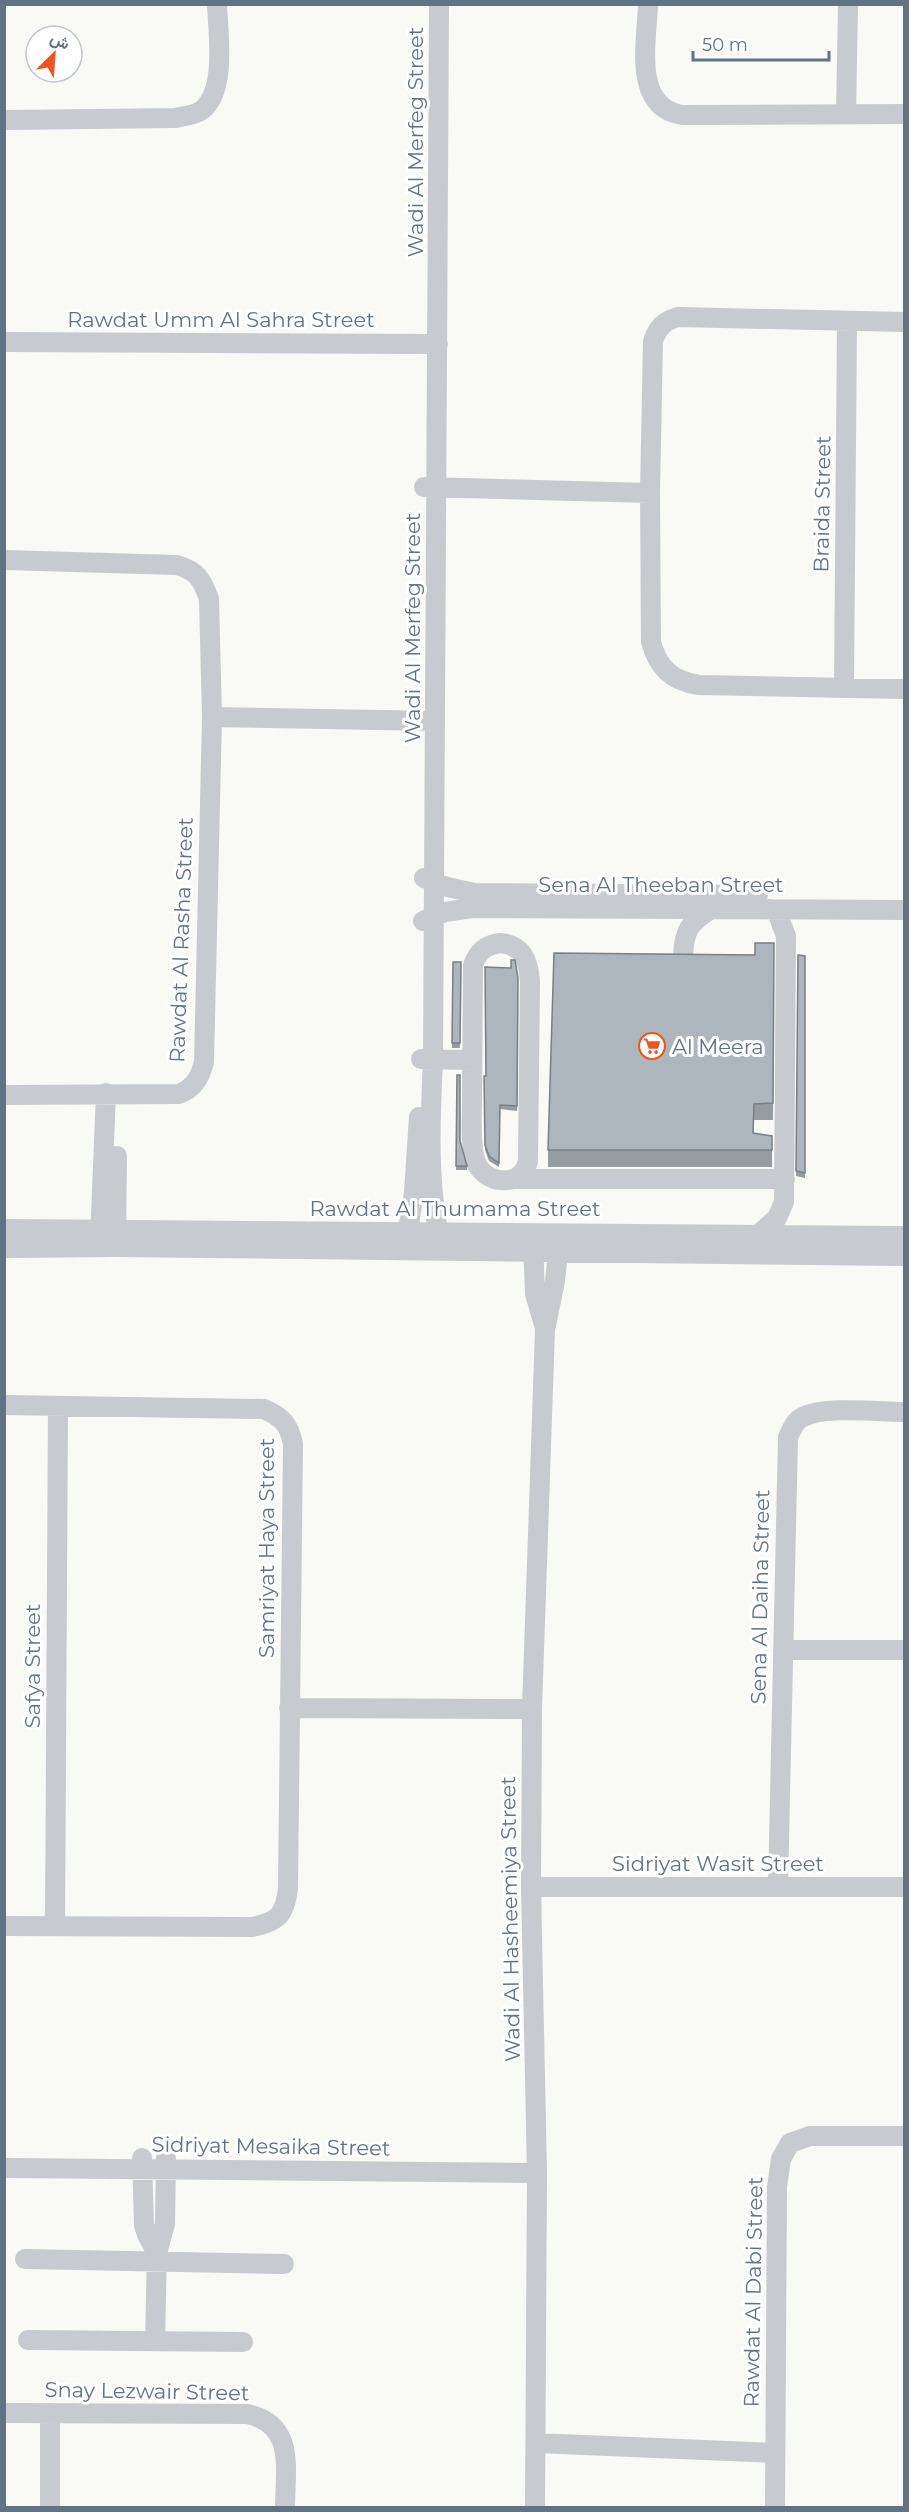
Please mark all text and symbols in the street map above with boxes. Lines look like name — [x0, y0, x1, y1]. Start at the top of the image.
north arrow — [24, 24, 84, 84]
scale bar — [693, 24, 830, 62]
street label: Wadi Al Merfeg Street — [403, 27, 428, 257]
text: ش — [47, 28, 73, 54]
text: 50 m — [702, 34, 748, 56]
street label: Rawdat Umm Al Sahra Street — [67, 307, 375, 332]
street label: Braida Street — [808, 435, 836, 573]
street label: Wadi Al Merfeg Street — [400, 513, 425, 743]
street label: Rawdat Al Rasha Street — [164, 817, 198, 1063]
street label: Sena Al Theeban Street — [538, 872, 784, 897]
supermarket icon: Al Meera — [637, 1031, 667, 1061]
place label: Al Meera — [672, 1034, 764, 1059]
street label: Rawdat Al Thumama Street — [310, 1196, 600, 1221]
street label: Samriyat Haya Street — [254, 1438, 279, 1658]
street label: Sena Al Daiha Street — [746, 1489, 774, 1705]
street label: Safya Street — [20, 1604, 45, 1728]
street label: Wadi Al Hasheemiya Street — [495, 1776, 525, 2062]
street label: Sidriyat Wasit Street — [612, 1851, 824, 1876]
street label: Sidriyat Mesaika Street — [151, 2131, 391, 2161]
street label: Rawdat Al Dabi Street — [738, 2176, 768, 2408]
street label: Snay Lezwair Street — [44, 2377, 250, 2405]

